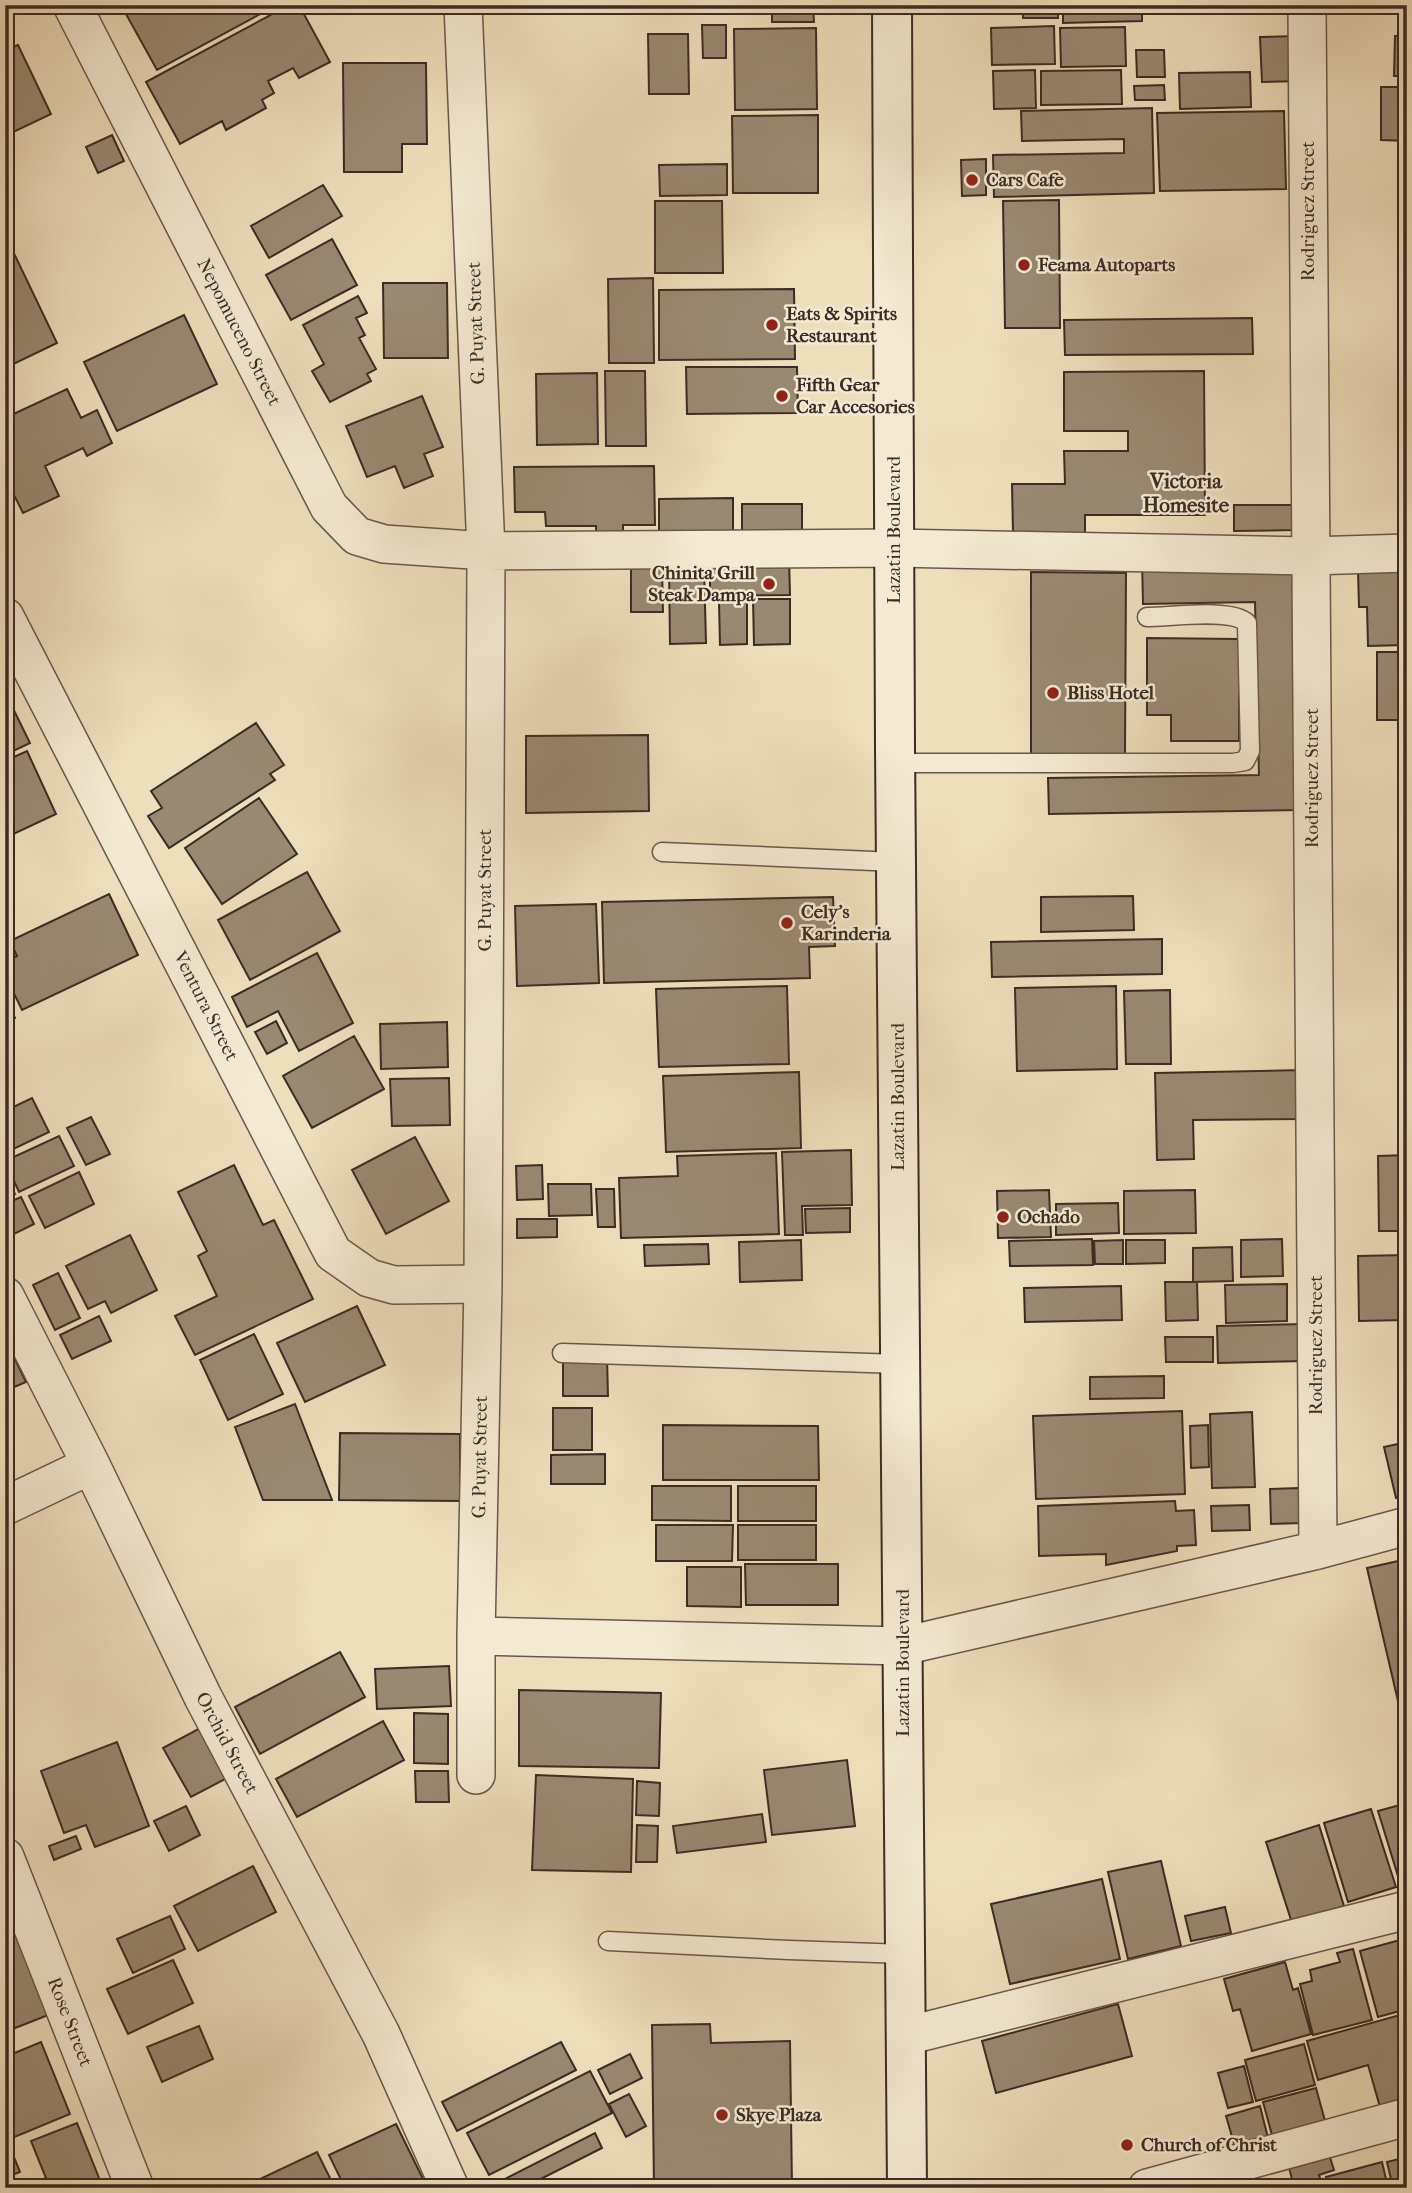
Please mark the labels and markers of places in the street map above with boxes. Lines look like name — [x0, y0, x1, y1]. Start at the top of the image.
place label: Cars Cafe — [986, 169, 1064, 191]
marker: Cars Cafe — [964, 172, 980, 188]
place label: Feama Autoparts — [1037, 254, 1175, 276]
marker: Feama Autoparts — [1016, 257, 1032, 273]
place label: Eats & Spirits Restaurant — [786, 303, 897, 347]
marker: Eats & Spirits Restaurant — [764, 317, 780, 333]
place label: Fifth Gear Car Accesories — [795, 374, 915, 418]
marker: Fifth Gear Car Accesories — [774, 388, 790, 404]
place label: Chinita Grill Steak Dampa — [648, 562, 756, 606]
marker: Chinita Grill Steak Dampa — [761, 576, 777, 592]
place label: Bliss Hotel — [1067, 682, 1155, 704]
marker: Bliss Hotel — [1045, 685, 1061, 701]
place label: Cely's Karinderia — [801, 901, 892, 945]
marker: Cely's Karinderia — [779, 915, 795, 931]
place label: Ochado — [1017, 1206, 1080, 1228]
marker: Ochado — [995, 1209, 1011, 1225]
place label: Skye Plaza — [736, 2104, 823, 2126]
marker: Skye Plaza — [714, 2107, 730, 2123]
place label: Church of Christ — [1141, 2134, 1277, 2156]
marker: Church of Christ — [1119, 2137, 1135, 2153]

